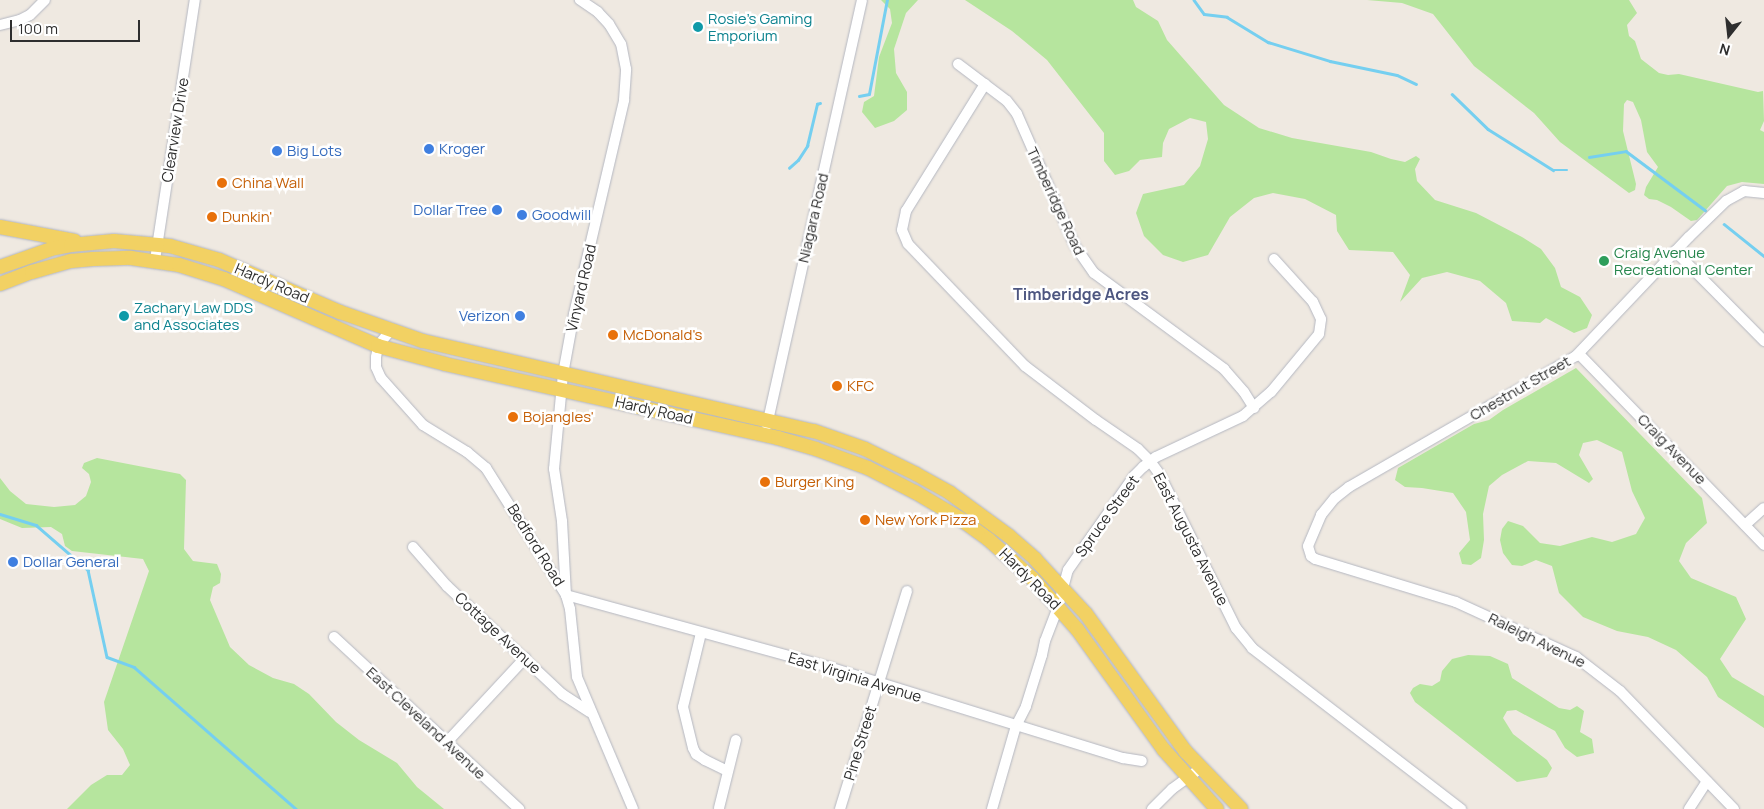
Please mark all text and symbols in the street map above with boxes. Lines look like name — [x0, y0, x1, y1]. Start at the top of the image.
place label: Rosie's Gaming Emporium — [708, 9, 812, 44]
scale bar — [12, 10, 142, 42]
north arrow — [1704, 10, 1754, 60]
text: 100 m — [18, 18, 58, 39]
marker: Rosie's Gaming Emporium — [692, 21, 704, 33]
text: N — [1717, 39, 1732, 60]
street label: Clearview Drive — [158, 76, 192, 184]
place label: Kroger — [439, 140, 485, 158]
place label: Big Lots — [287, 142, 342, 160]
marker: Kroger — [423, 143, 435, 155]
street label: Timberidge Road — [1023, 144, 1089, 258]
marker: Big Lots — [271, 145, 283, 157]
street label: Niagara Road — [794, 171, 832, 265]
place label: China Wall — [232, 174, 304, 192]
marker: China Wall — [216, 177, 228, 189]
place label: Dollar Tree — [413, 201, 487, 219]
marker: Dollar Tree — [491, 204, 503, 216]
place label: Goodwill — [532, 206, 591, 224]
place label: Dunkin' — [222, 208, 272, 226]
marker: Goodwill — [516, 209, 528, 221]
marker: Dunkin' — [206, 211, 218, 223]
street label: Vinyard Road — [562, 242, 600, 334]
place label: Craig Avenue Recreational Center — [1614, 243, 1753, 278]
marker: Craig Avenue Recreational Center — [1598, 255, 1610, 267]
street label: Hardy Road — [232, 259, 312, 307]
district label: Timberidge Acres — [1013, 284, 1149, 304]
place label: Zachary Law DDS and Associates — [134, 298, 253, 333]
place label: Verizon — [459, 307, 510, 325]
marker: Zachary Law DDS and Associates — [118, 310, 130, 322]
marker: Verizon — [514, 310, 526, 322]
place label: McDonald's — [623, 326, 702, 344]
marker: McDonald's — [607, 329, 619, 341]
street label: Chestnut Street — [1466, 352, 1574, 424]
place label: KFC — [847, 377, 874, 395]
marker: KFC — [831, 380, 843, 392]
street label: Hardy Road — [613, 392, 695, 428]
place label: Bojangles' — [523, 408, 594, 426]
street label: Craig Avenue — [1634, 410, 1710, 488]
marker: Bojangles' — [507, 411, 519, 423]
street label: East Augusta Avenue — [1150, 470, 1232, 608]
street label: Spruce Street — [1071, 472, 1143, 560]
place label: Burger King — [775, 473, 854, 491]
marker: Burger King — [759, 476, 771, 488]
street label: Bedford Road — [504, 501, 568, 589]
place label: New York Pizza — [875, 511, 976, 529]
marker: New York Pizza — [859, 514, 871, 526]
street label: Hardy Road — [996, 545, 1064, 613]
place label: Dollar General — [23, 553, 119, 571]
marker: Dollar General — [7, 556, 19, 568]
street label: Cottage Avenue — [451, 589, 545, 677]
street label: Raleigh Avenue — [1486, 609, 1588, 671]
street label: East Virginia Avenue — [786, 648, 924, 706]
street label: East Cleveland Avenue — [363, 663, 489, 783]
street label: Pine Street — [840, 703, 880, 783]

